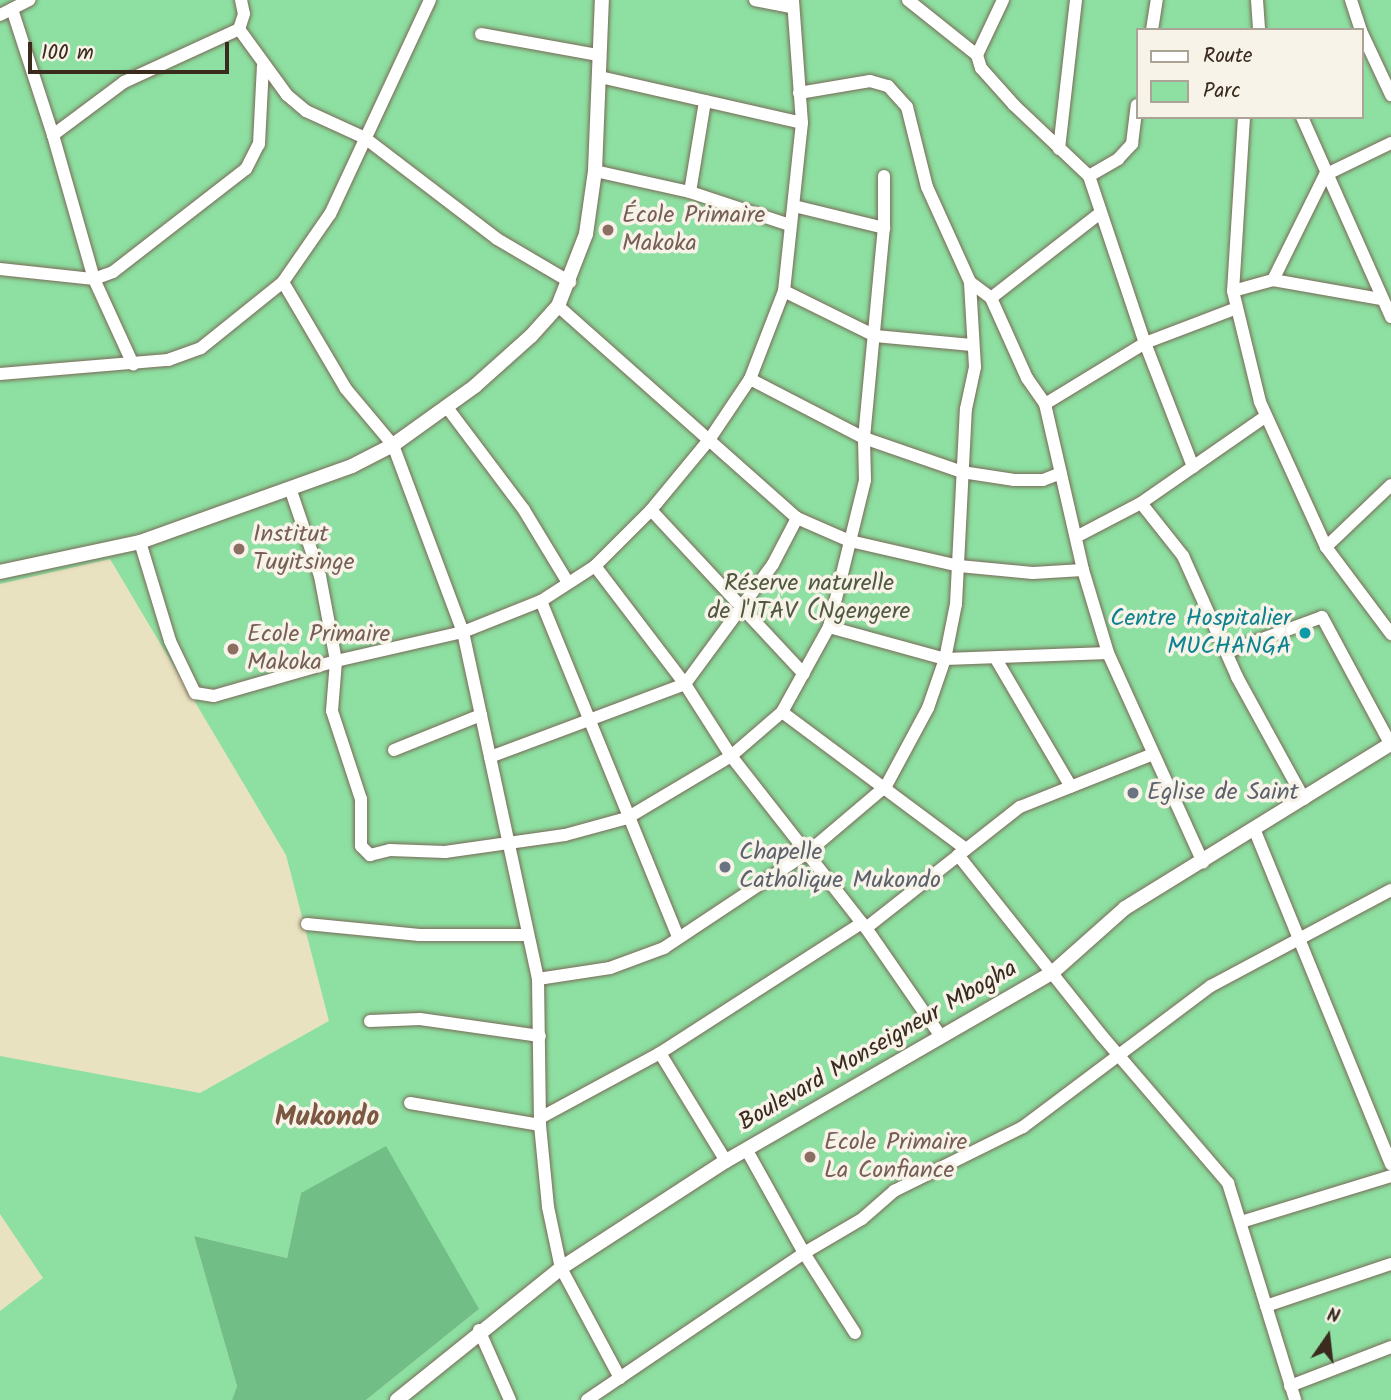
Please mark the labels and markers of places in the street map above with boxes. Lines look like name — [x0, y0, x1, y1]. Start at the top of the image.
place label: École Primaire Makoka — [622, 202, 765, 258]
marker: École Primaire Makoka — [600, 222, 616, 238]
place label: Institut Tuyitsinge — [253, 521, 355, 577]
marker: Institut Tuyitsinge — [231, 541, 247, 557]
place label: Centre Hospitalier MUCHANGA — [1110, 605, 1291, 661]
place label: Ecole Primaire Makoka — [247, 621, 390, 677]
marker: Centre Hospitalier MUCHANGA — [1297, 625, 1313, 641]
marker: Ecole Primaire Makoka — [225, 641, 241, 657]
place label: Eglise de Saint — [1147, 779, 1299, 807]
marker: Eglise de Saint — [1125, 785, 1141, 801]
place label: Chapelle Catholique Mukondo — [739, 839, 941, 895]
marker: Chapelle Catholique Mukondo — [717, 859, 733, 875]
place label: Ecole Primaire La Confiance — [824, 1129, 967, 1185]
marker: Ecole Primaire La Confiance — [802, 1149, 818, 1165]

